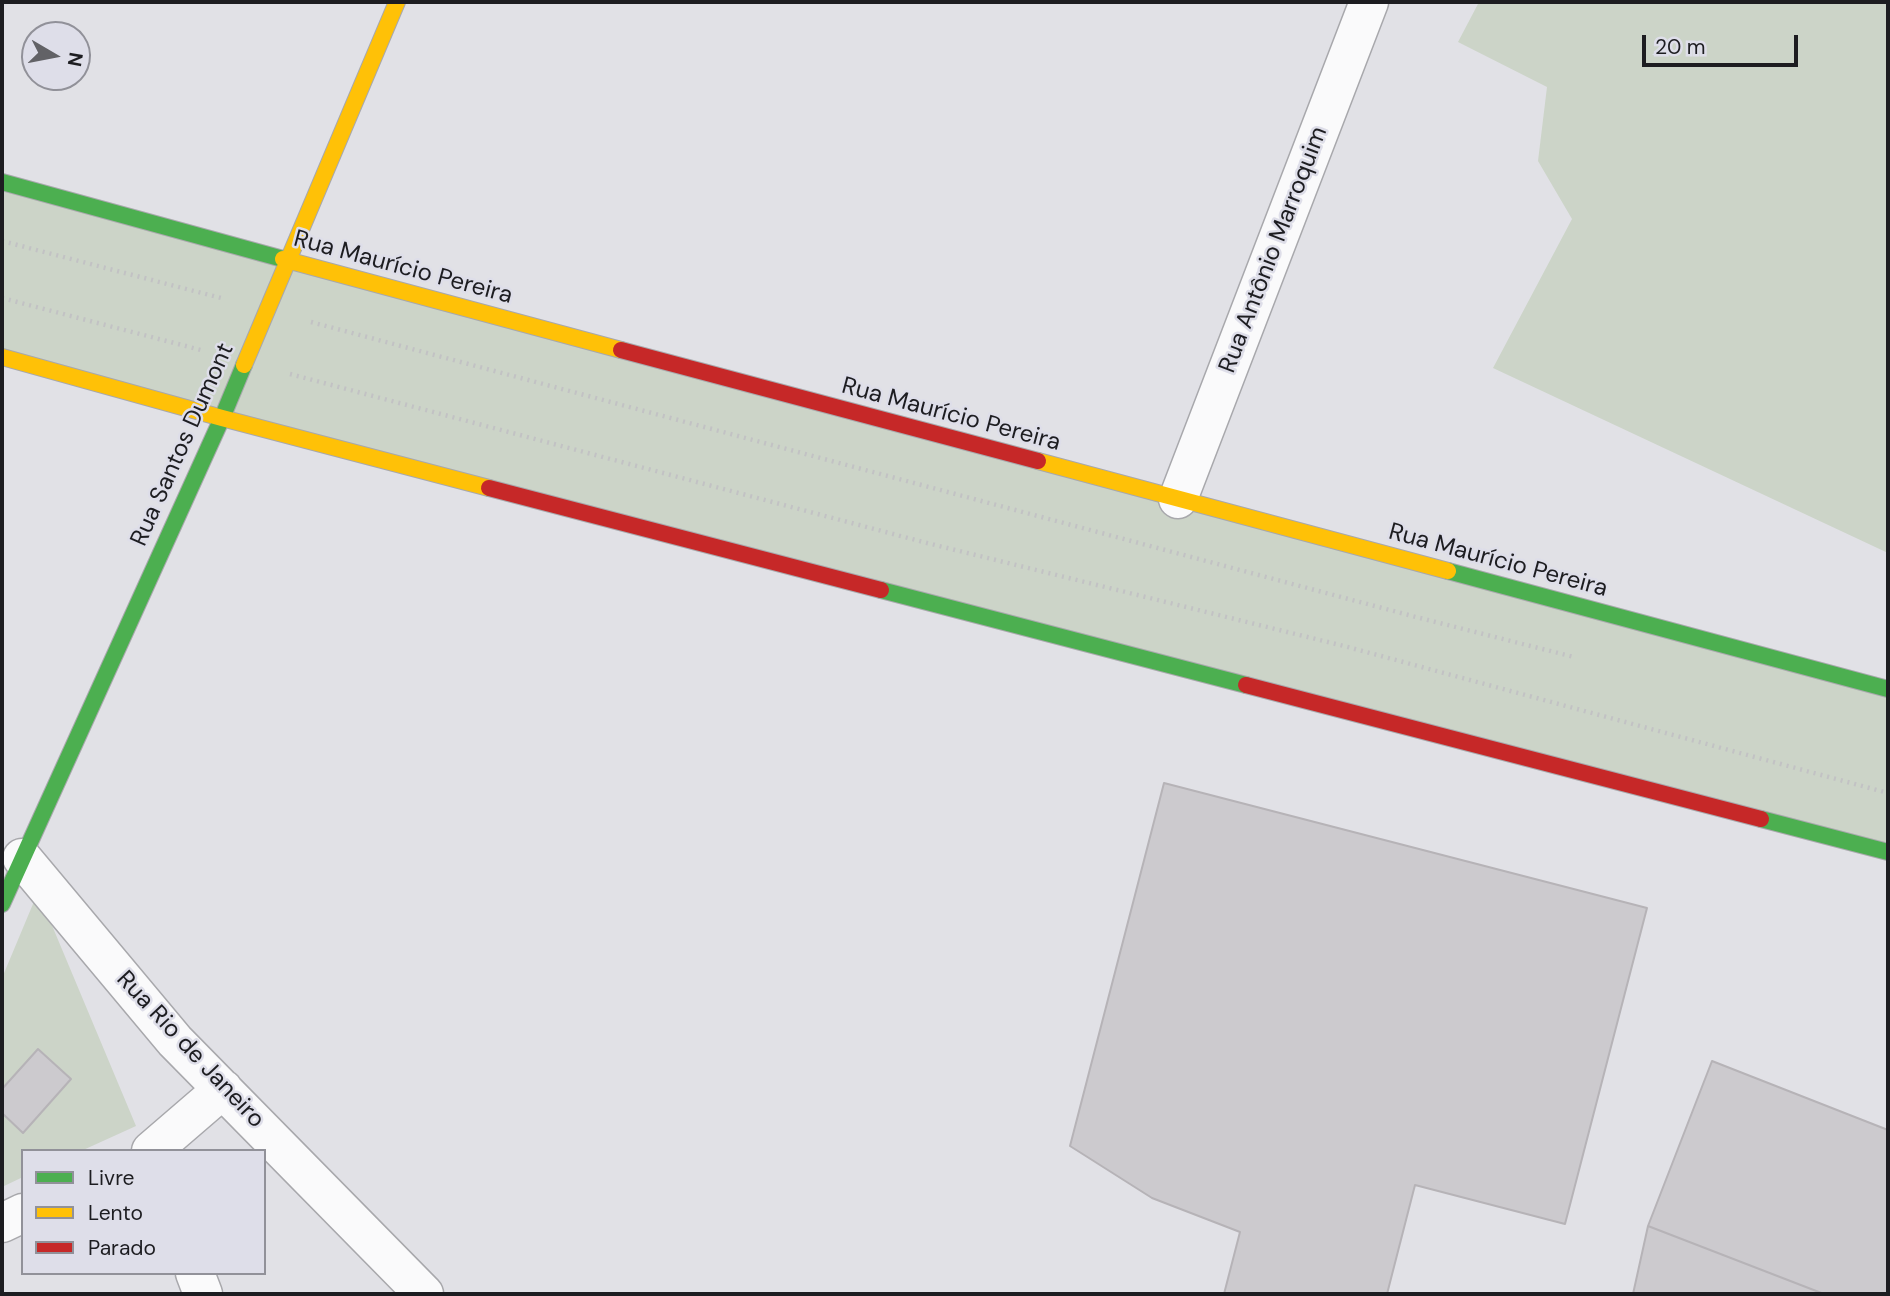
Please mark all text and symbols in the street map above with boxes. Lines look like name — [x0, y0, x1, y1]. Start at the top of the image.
north arrow — [21, 21, 91, 91]
scale bar — [1645, 21, 1801, 65]
text: 20 m — [1655, 33, 1706, 61]
text: N — [62, 50, 89, 68]
street label: Rua Antônio Marroquim — [1214, 123, 1334, 377]
street label: Rua Maurício Pereira — [290, 225, 516, 311]
street label: Rua Santos Dumont — [125, 339, 241, 551]
street label: Rua Maurício Pereira — [838, 372, 1064, 458]
street label: Rua Maurício Pereira — [1385, 518, 1611, 604]
street label: Rua Rio de Janeiro — [110, 966, 270, 1134]
legend — [21, 1149, 266, 1275]
text: Livre — [88, 1164, 134, 1192]
text: Lento — [88, 1199, 143, 1227]
text: Parado — [88, 1234, 156, 1262]

